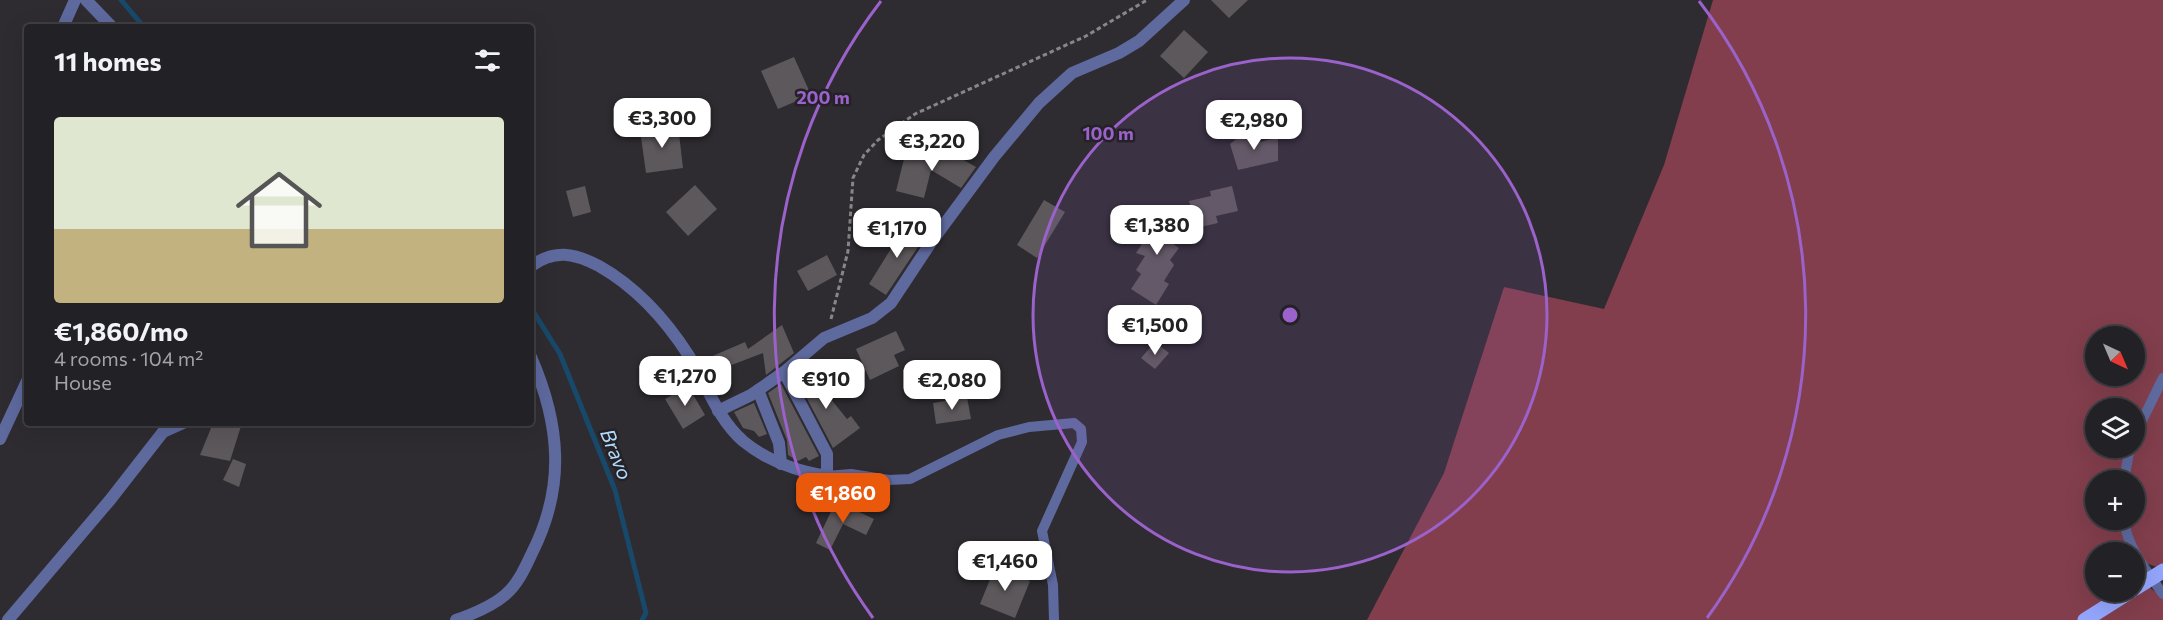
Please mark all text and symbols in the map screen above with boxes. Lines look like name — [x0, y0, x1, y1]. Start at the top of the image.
icon: filters — [471, 44, 504, 77]
text: 11 homes — [54, 45, 162, 76]
text: 200 m — [796, 86, 850, 108]
pin: €3,300 — [613, 98, 711, 149]
pin: €2,980 — [1205, 100, 1303, 151]
text: €3,300 — [628, 105, 696, 129]
text: €2,980 — [1220, 107, 1288, 131]
pin: €3,220 — [883, 121, 981, 172]
text: 100 m — [1082, 122, 1134, 144]
text: €3,220 — [899, 128, 965, 152]
icon: home — [225, 156, 333, 264]
pin: €1,380 — [1108, 205, 1206, 256]
pin: €1,170 — [848, 208, 946, 259]
text: €1,380 — [1124, 212, 1190, 236]
text: €1,170 — [867, 215, 927, 239]
pin: €1,500 — [1106, 305, 1204, 356]
centre of rings — [1280, 305, 1300, 325]
text: €1,500 — [1122, 312, 1188, 336]
text: €1,860/mo — [54, 315, 188, 346]
north arrow — [2085, 326, 2145, 386]
map controls — [2085, 326, 2145, 602]
text: 4 rooms · 104 m² — [54, 346, 203, 370]
pin: €1,270 — [636, 356, 734, 407]
pin: €910 — [790, 359, 862, 410]
pin: €2,080 — [903, 360, 1001, 411]
text: €1,270 — [653, 363, 717, 387]
text: €910 — [802, 366, 850, 390]
text: €2,080 — [917, 367, 987, 391]
text: House — [54, 370, 112, 394]
button: layers — [2085, 398, 2145, 458]
water label: Bravo — [596, 425, 638, 483]
button: + — [2085, 470, 2145, 530]
pin: €1,860 — [794, 473, 892, 524]
text: €1,860 — [810, 480, 876, 504]
pin: €1,460 — [956, 541, 1054, 592]
button: − — [2085, 542, 2145, 602]
text: €1,460 — [972, 548, 1038, 572]

